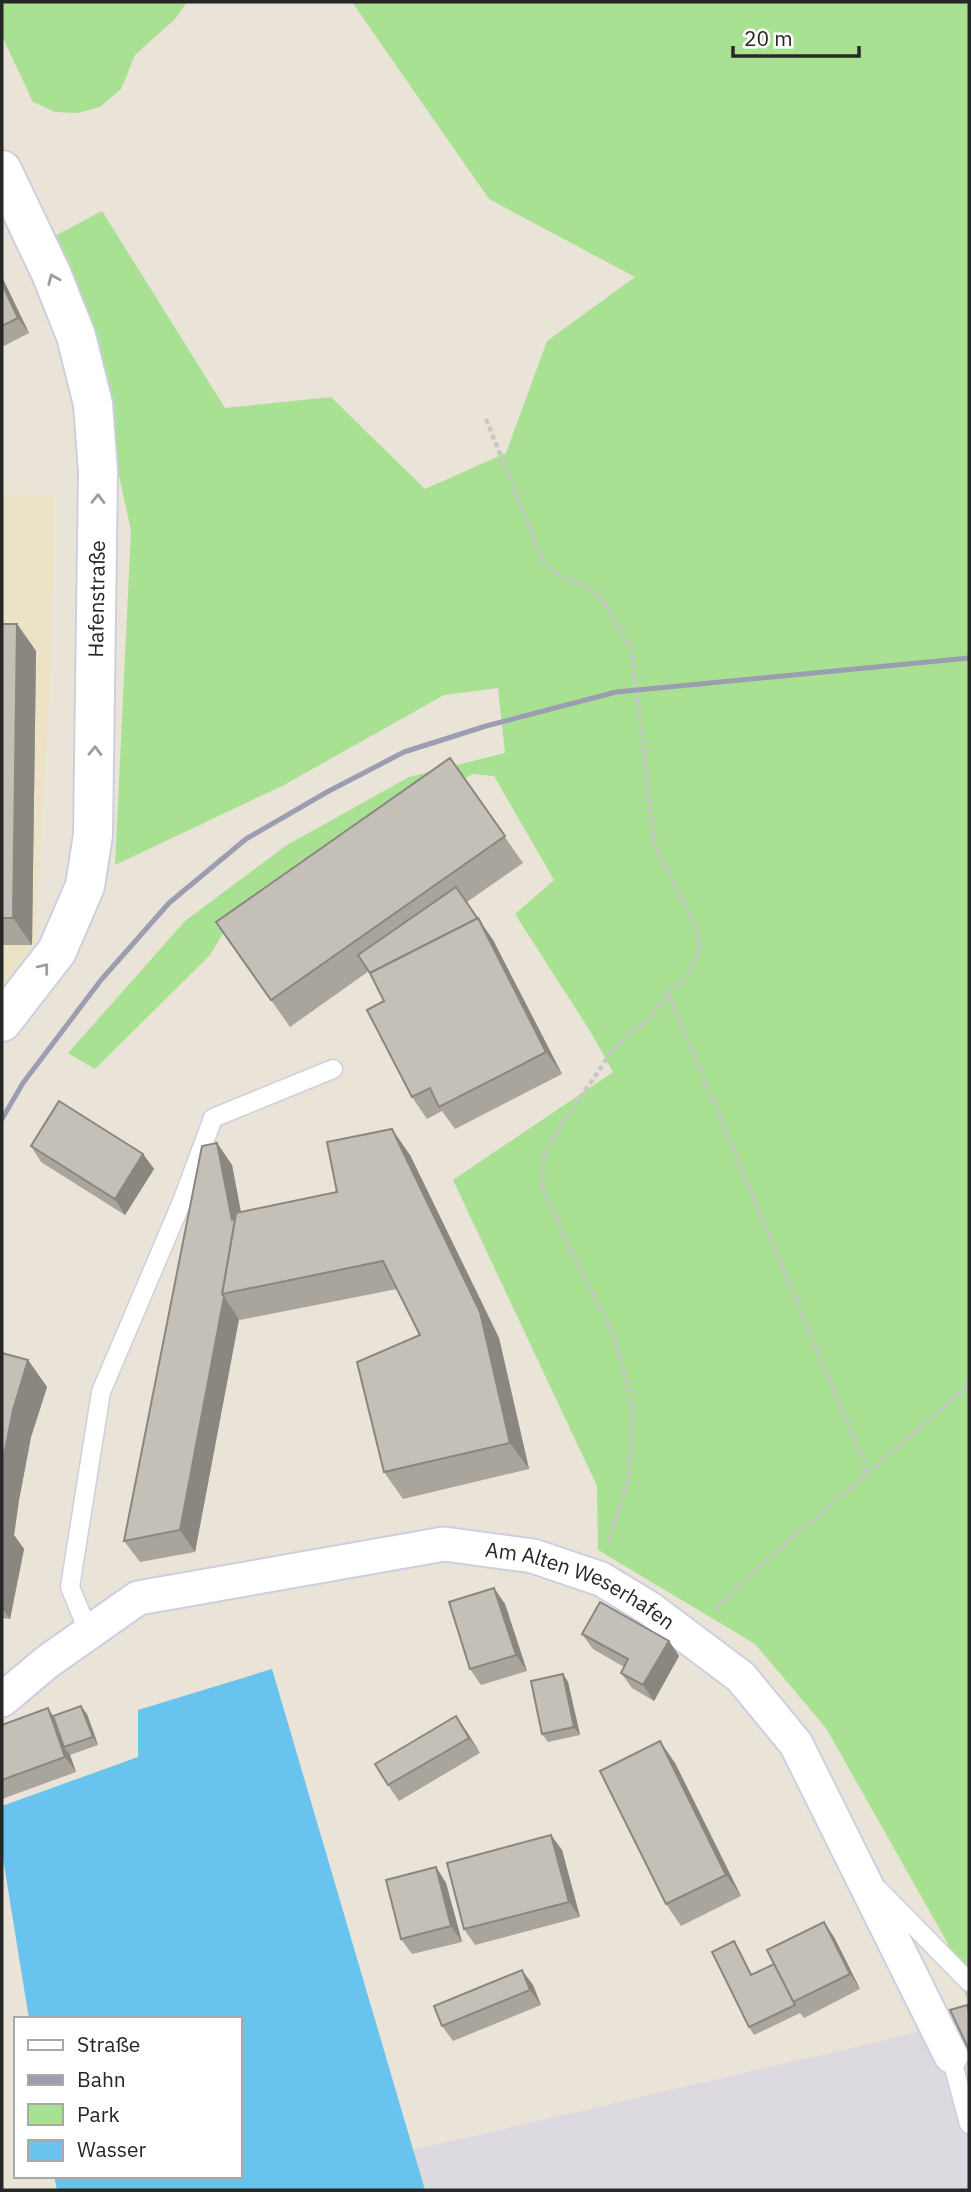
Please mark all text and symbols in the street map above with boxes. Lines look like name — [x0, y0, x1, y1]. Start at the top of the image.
scale bar — [733, 14, 859, 58]
text: 20 m — [744, 24, 793, 52]
one-way arrow — [47, 273, 61, 286]
one-way arrow — [90, 494, 106, 504]
street label: Hafenstraße — [81, 540, 111, 658]
one-way arrow — [87, 746, 102, 757]
one-way arrow — [35, 963, 48, 976]
street label: Am Alten Weserhafen — [484, 1535, 681, 1636]
legend — [14, 2017, 242, 2178]
text: Straße — [77, 2030, 140, 2058]
text: Bahn — [77, 2065, 126, 2093]
text: Park — [77, 2100, 120, 2128]
text: Wasser — [77, 2135, 147, 2163]

